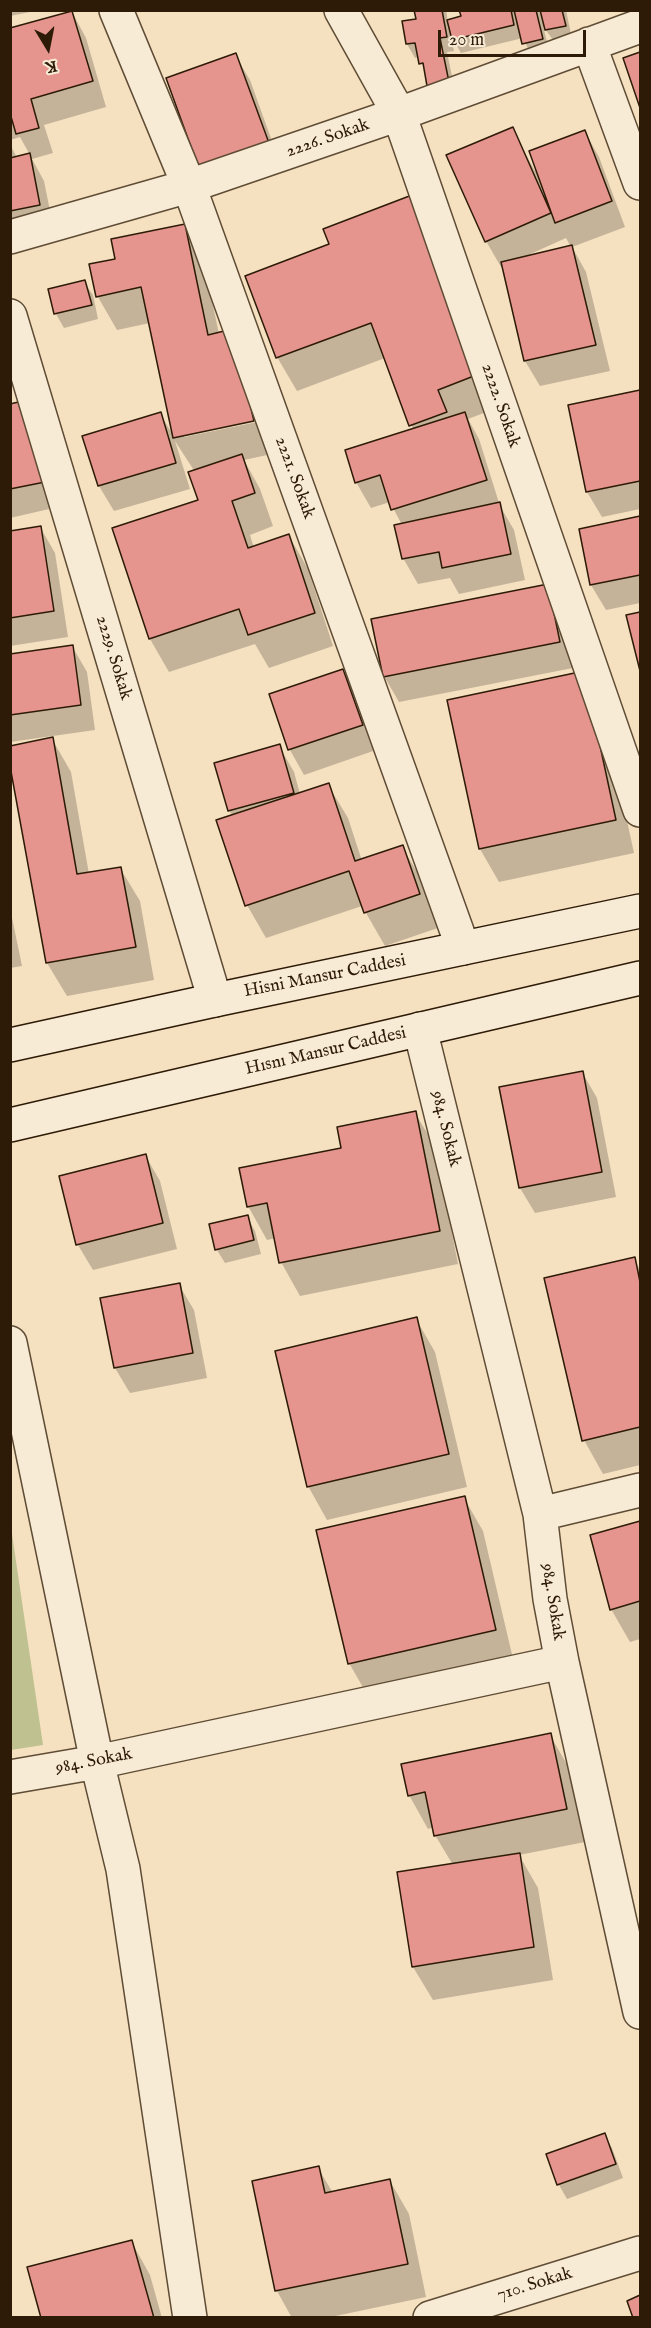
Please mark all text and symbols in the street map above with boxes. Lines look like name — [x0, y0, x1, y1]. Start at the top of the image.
north arrow — [18, 18, 78, 78]
scale bar — [441, 18, 590, 56]
text: 20 m — [449, 29, 484, 52]
text: K — [44, 55, 59, 77]
street label: 2226. Sokak — [284, 115, 372, 163]
street label: 2222. Sokak — [476, 361, 524, 451]
street label: 2221. Sokak — [269, 434, 319, 522]
street label: 2229. Sokak — [90, 613, 136, 703]
street label: Hisni Mansur Caddesi — [242, 951, 408, 1003]
street label: Hısnı Mansur Caddesi — [243, 1023, 409, 1081]
street label: 984. Sokak — [425, 1089, 465, 1169]
street label: 984. Sokak — [535, 1562, 569, 1642]
street label: 984. Sokak — [54, 1744, 134, 1780]
street label: 710. Sokak — [495, 2263, 575, 2307]

